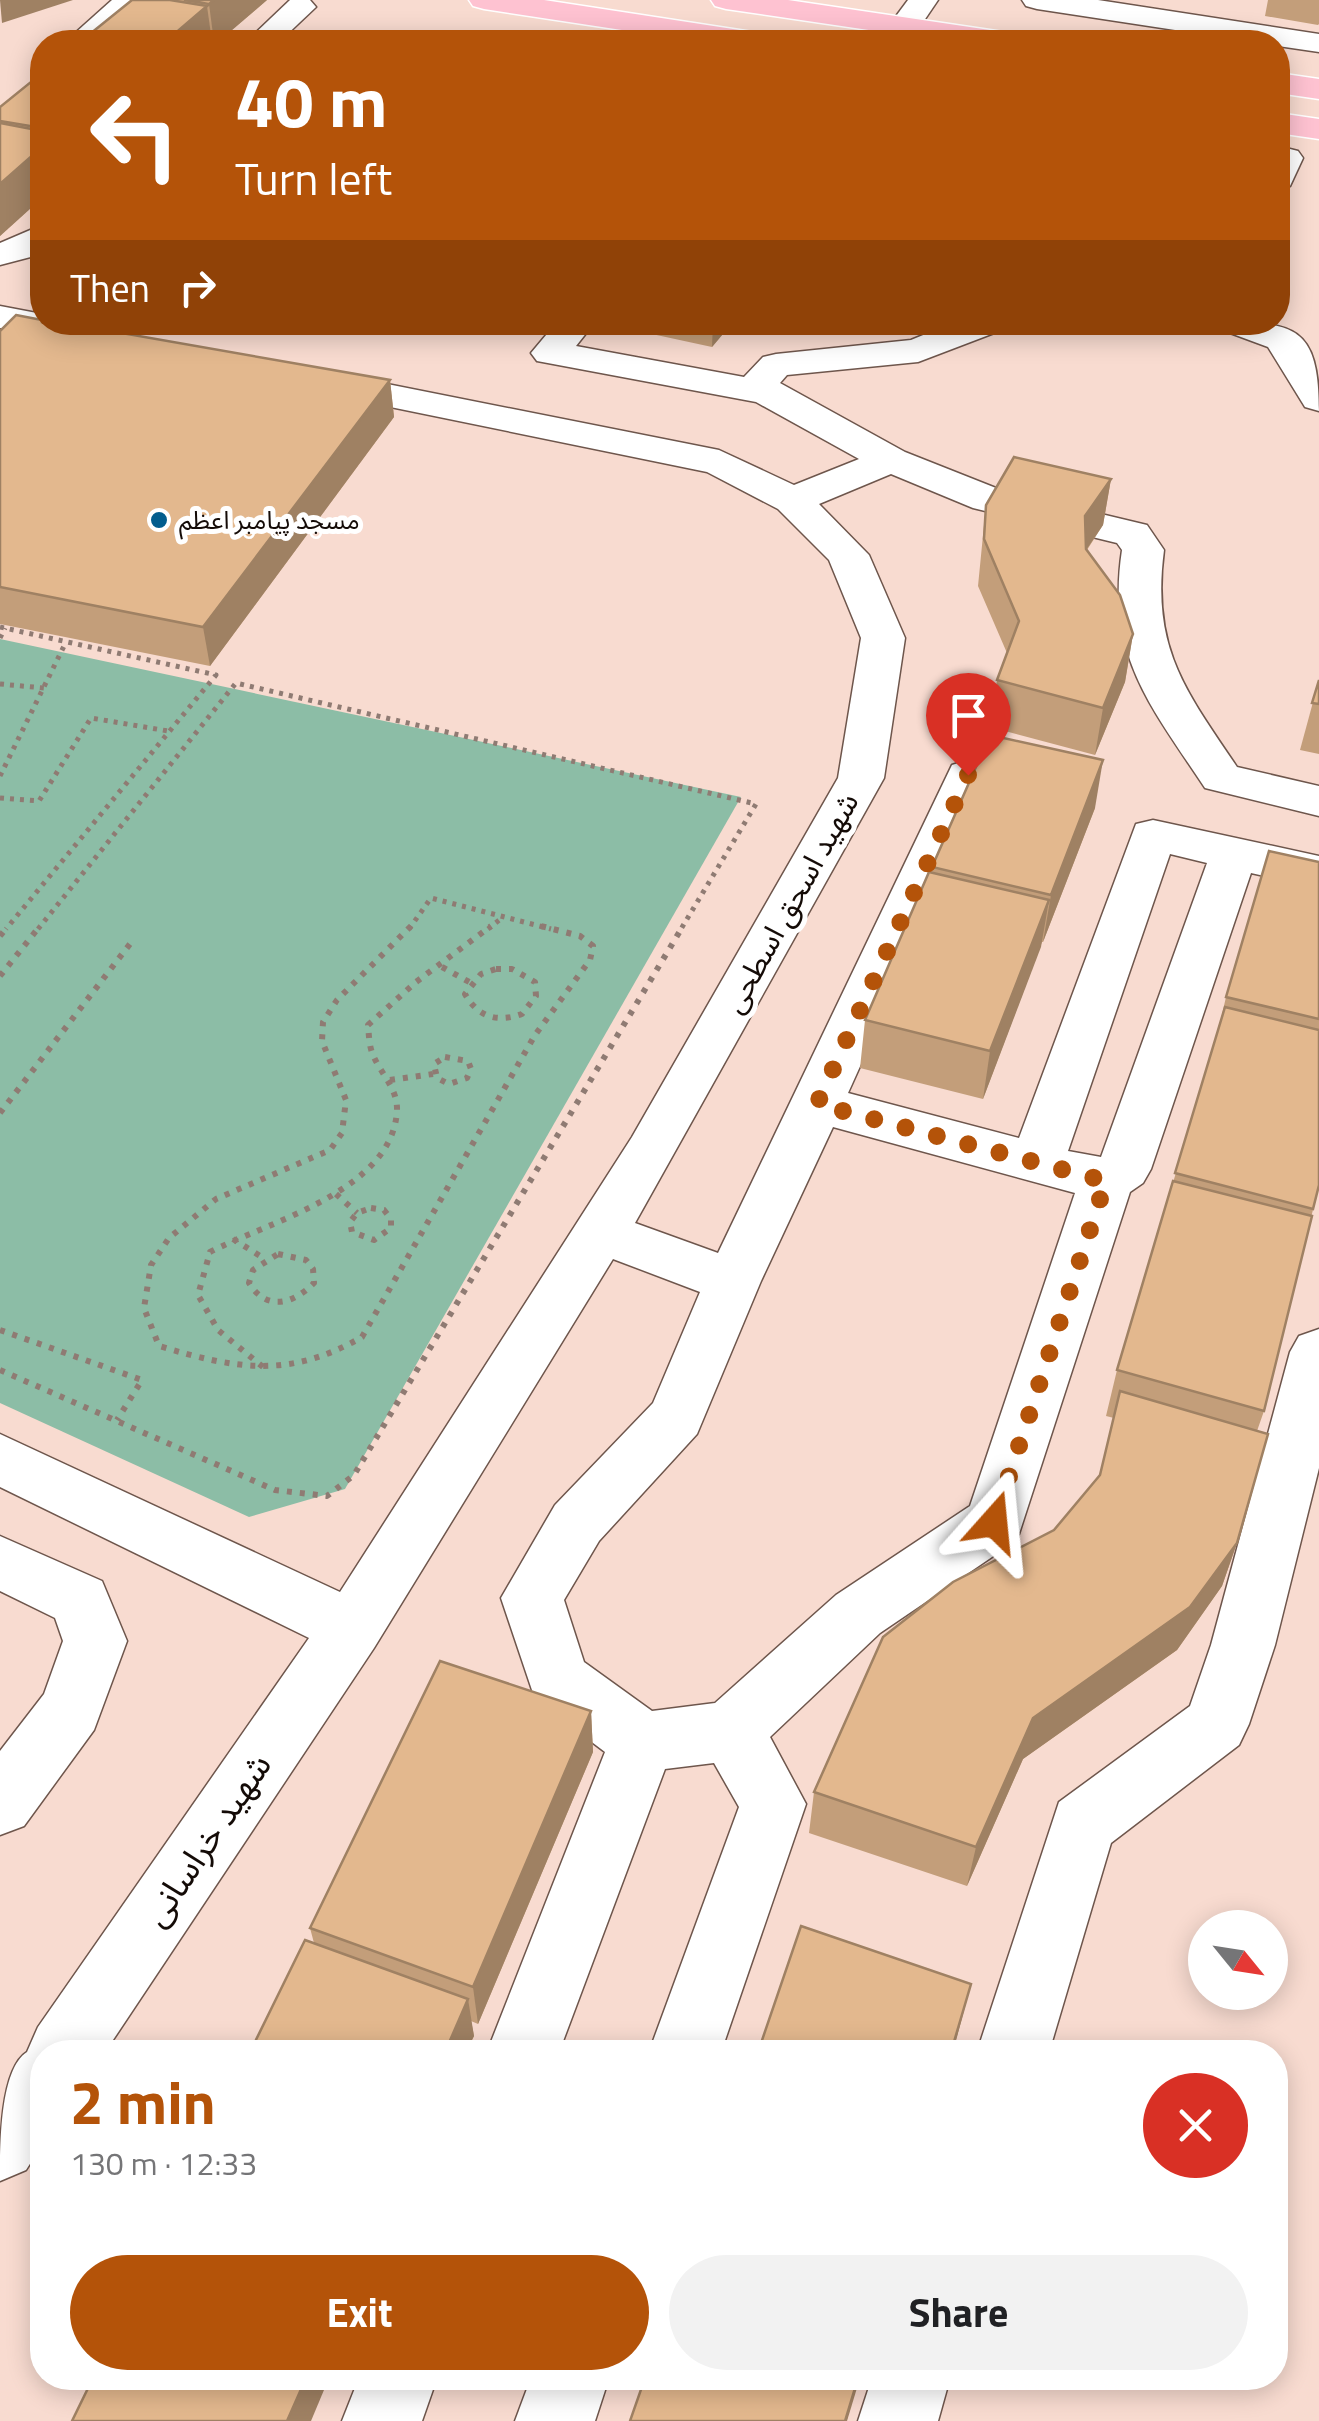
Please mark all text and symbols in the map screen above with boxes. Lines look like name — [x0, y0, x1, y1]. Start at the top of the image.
text: 40 m — [235, 48, 388, 154]
icon: left — [70, 70, 200, 200]
text: Turn left — [235, 144, 392, 212]
text: Then — [70, 259, 150, 317]
icon: right — [170, 260, 225, 315]
place label: مسجد پیامبر اعظم — [179, 501, 360, 540]
marker: مسجد پیامبر اعظم — [148, 509, 170, 531]
pin — [926, 673, 1011, 776]
icon: arrive — [941, 688, 996, 743]
street label: شهید اسحق اسطحی — [710, 784, 870, 1021]
position arrow — [942, 1470, 1046, 1574]
street label: شهید خراسانی — [128, 1742, 284, 1937]
north arrow — [1188, 1910, 1288, 2010]
map controls — [1188, 1910, 1288, 2010]
text: 2 min — [70, 2056, 216, 2147]
button: close — [1143, 2073, 1248, 2178]
text: 130 m · 12:33 — [70, 2139, 257, 2187]
button: Exit — [70, 2255, 649, 2370]
button: Share — [669, 2255, 1248, 2370]

